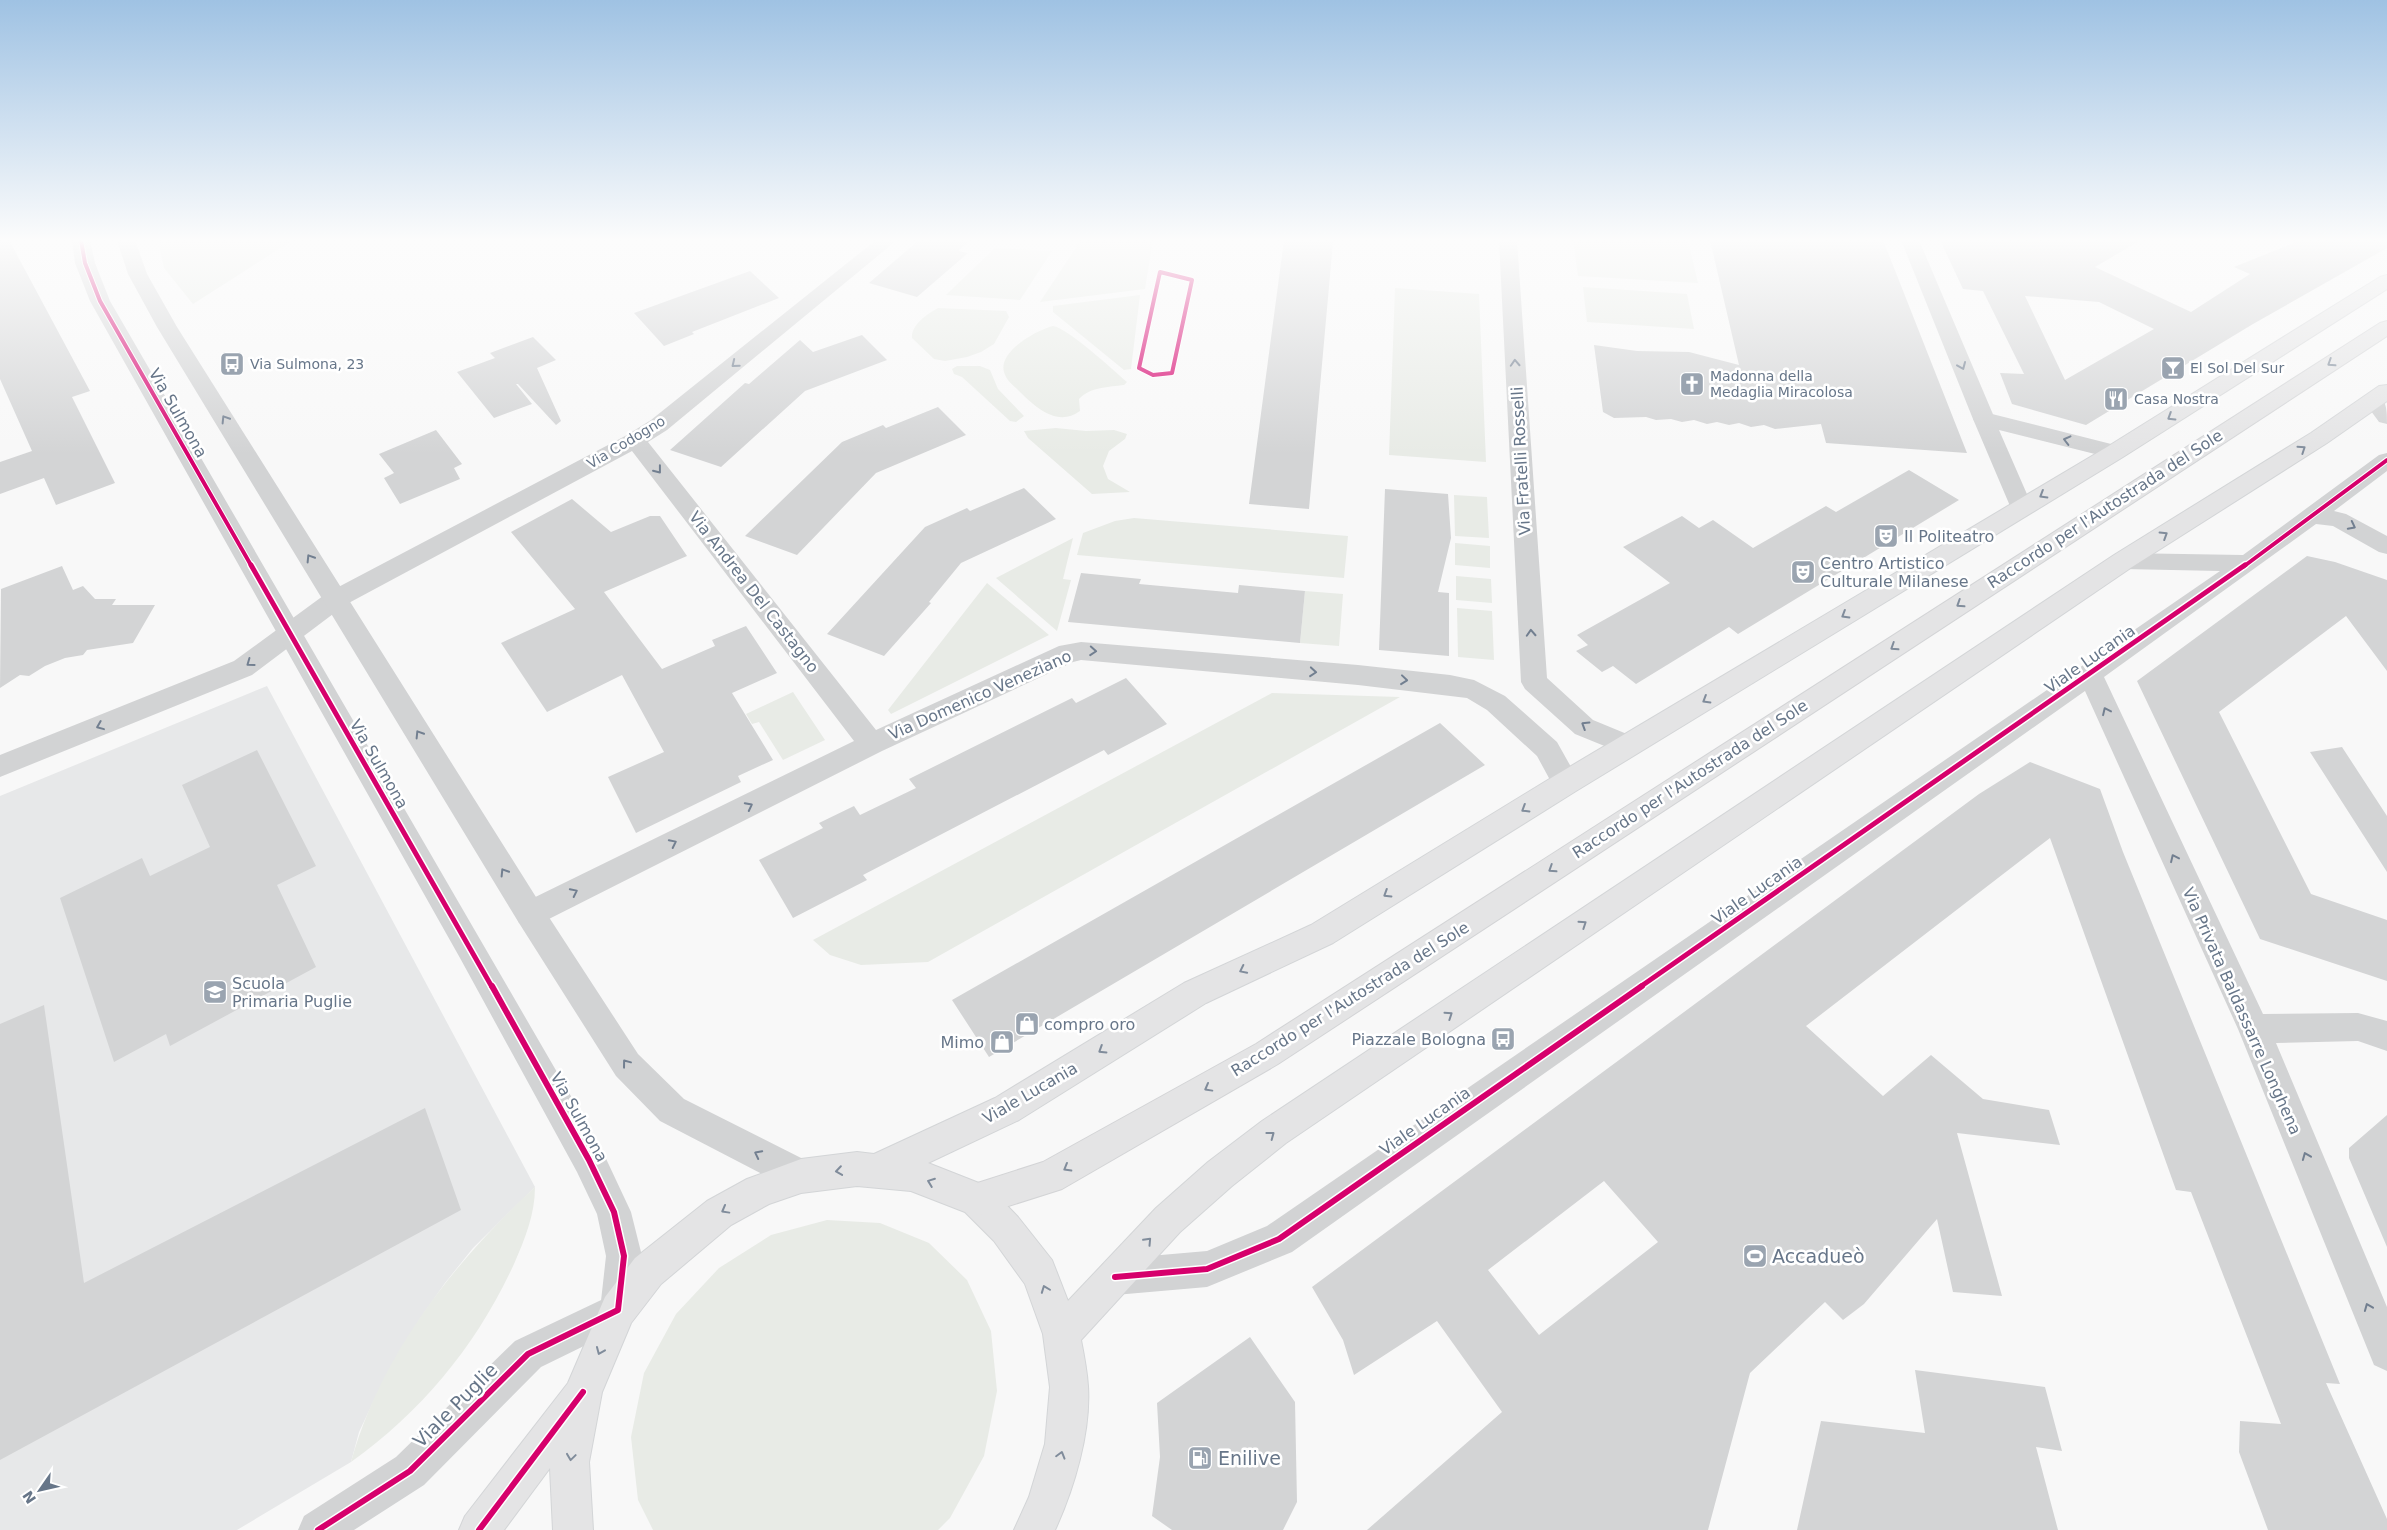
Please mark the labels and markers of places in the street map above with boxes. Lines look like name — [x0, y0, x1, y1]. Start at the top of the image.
bus stop icon: Via Sulmona, 23 — [219, 351, 245, 377]
bar icon: El Sol Del Sur — [2160, 355, 2186, 381]
place label: Via Sulmona, 23 — [250, 356, 364, 372]
place label: El Sol Del Sur — [2190, 360, 2284, 376]
place label: Madonna della Medaglia Miracolosa — [1710, 368, 1853, 400]
church icon: Madonna della Medaglia Miracolosa — [1679, 371, 1705, 397]
restaurant icon: Casa Nostra — [2103, 386, 2129, 412]
place label: Casa Nostra — [2134, 391, 2219, 407]
theatre icon: Il Politeatro — [1873, 523, 1899, 549]
place label: Il Politeatro — [1904, 527, 1994, 546]
place label: Centro Artistico Culturale Milanese — [1820, 554, 1969, 591]
theatre icon: Centro Artistico Culturale Milanese — [1790, 559, 1816, 585]
place label: Scuola Primaria Puglie — [232, 974, 352, 1011]
school or university icon: Scuola Primaria Puglie — [202, 979, 228, 1005]
shop icon: compro oro — [1014, 1011, 1040, 1037]
place label: compro oro — [1044, 1015, 1135, 1034]
bus stop icon: Piazzale Bologna — [1490, 1026, 1516, 1052]
shop icon: Mimo — [989, 1029, 1015, 1055]
place label: Piazzale Bologna — [1351, 1030, 1486, 1049]
place label: Mimo — [940, 1033, 984, 1052]
sports icon: Accadueò — [1742, 1243, 1768, 1269]
place label: Accadueò — [1772, 1245, 1865, 1267]
fuel station icon: Enilive — [1187, 1445, 1213, 1471]
place label: Enilive — [1218, 1447, 1281, 1469]

